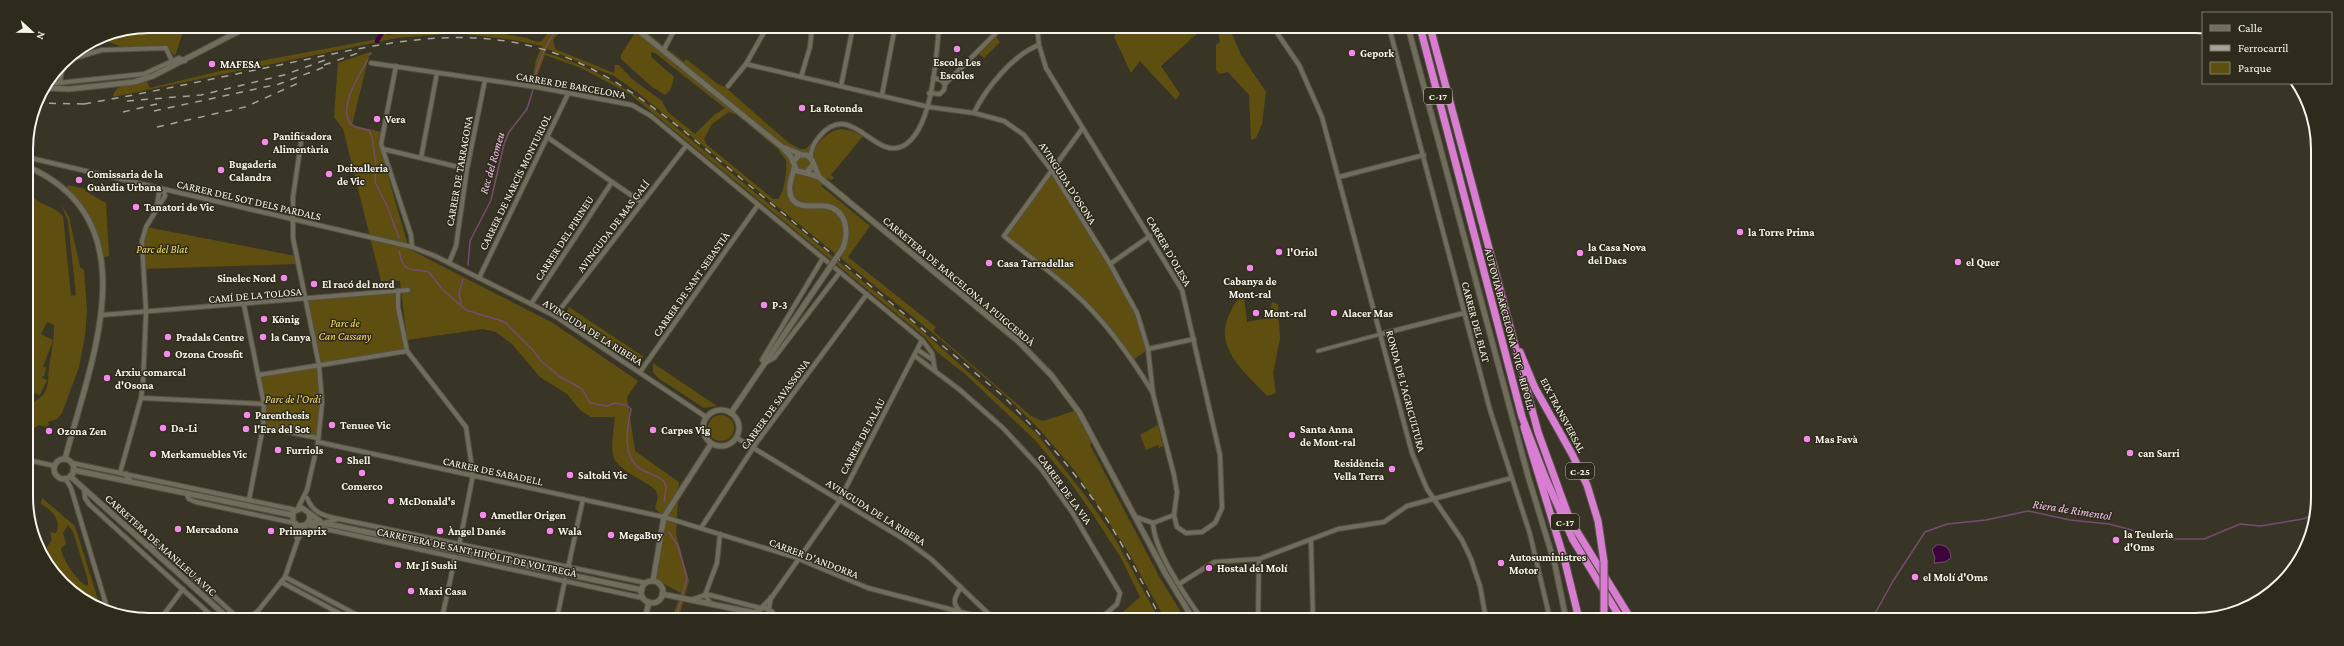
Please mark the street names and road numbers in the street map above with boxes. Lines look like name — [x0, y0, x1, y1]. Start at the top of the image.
street label: CARRER DE BARCELONA — [515, 69, 628, 101]
road number: C-17 — [1424, 88, 1452, 104]
street label: CARRER DE NARCÍS MONTURIOL — [477, 112, 553, 252]
street label: CARRER DE TARRAGONA — [443, 114, 475, 227]
street label: AVINGUDA D'OSONA — [1037, 140, 1100, 227]
street label: AVINGUDA DE MAS GALÍ — [574, 177, 652, 275]
street label: CARRER DEL SOT DELS PARDALS — [176, 178, 322, 222]
street label: CARRER DEL PIRINEU — [532, 193, 596, 283]
street label: CARRETERA DE BARCELONA A PUIGCERDÀ — [881, 214, 1038, 349]
street label: CARRER D'OLESA — [1144, 214, 1194, 289]
street label: CARRER DE SANT SEBASTIÀ — [650, 229, 732, 339]
street label: AUTOVIA BARCELONA - VIC - RIPOLL — [1483, 247, 1538, 412]
street label: CARRER DEL BLAT — [1459, 280, 1493, 364]
street label: CAMÍ DE LA TOLOSA — [208, 285, 303, 305]
street label: AVINGUDA DE LA RIBERA — [541, 296, 646, 368]
street label: RONDA DE L'AGRICULTURA — [1384, 329, 1428, 454]
street label: CARRER DE SAVASSONA — [738, 356, 812, 451]
street label: EIX TRANSVERSAL — [1538, 376, 1588, 455]
street label: CARRER DE PALAU — [837, 396, 887, 476]
street label: CARRER DE LA VIA — [1035, 452, 1095, 527]
street label: CARRER DE SABADELL — [442, 455, 545, 488]
road number: C-25 — [1566, 463, 1594, 479]
street label: AVINGUDA DE LA RIBERA — [824, 476, 929, 548]
street label: CARRETERA DE MANLLEU A VIC — [103, 492, 219, 598]
road number: C-17 — [1551, 514, 1579, 530]
street label: CARRETERA DE SANT HIPÒLIT DE VOLTREGÀ — [376, 525, 579, 579]
street label: CARRER D'ANDORRA — [767, 535, 861, 581]

